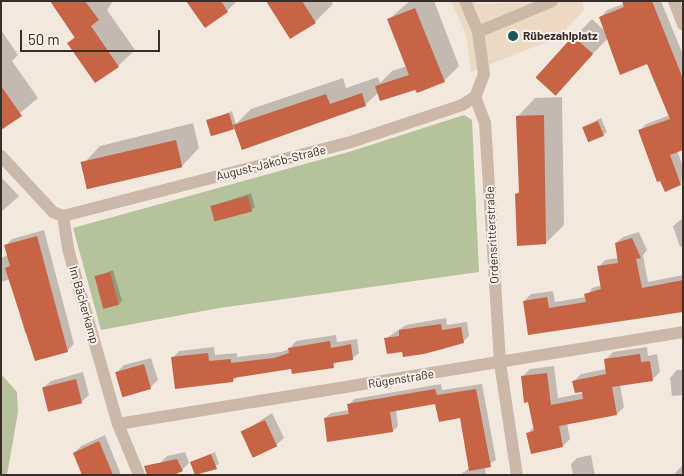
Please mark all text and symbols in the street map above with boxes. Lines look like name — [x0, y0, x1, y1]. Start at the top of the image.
scale bar — [22, 20, 162, 52]
place label: Rübezahlplatz — [523, 29, 598, 43]
text: 50 m — [28, 30, 60, 48]
marker: Rübezahlplatz — [507, 30, 519, 42]
street label: August-Jakob-Straße — [215, 142, 327, 184]
street label: Ordensritterstraße — [482, 186, 502, 284]
street label: Im Bäckerkamp — [66, 264, 102, 346]
street label: Rügenstraße — [367, 367, 435, 391]

